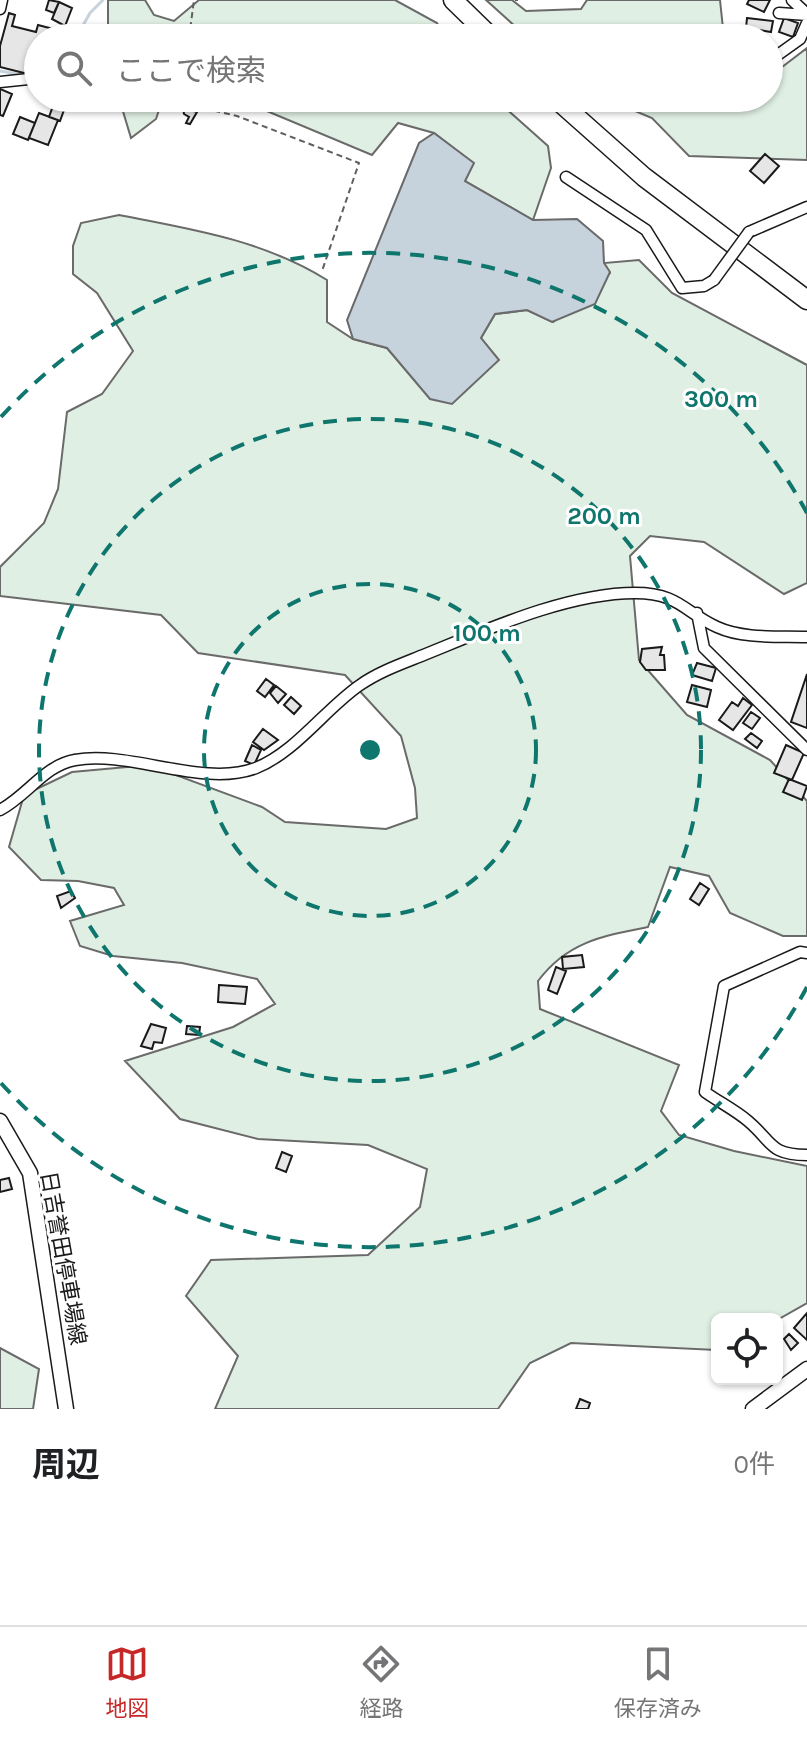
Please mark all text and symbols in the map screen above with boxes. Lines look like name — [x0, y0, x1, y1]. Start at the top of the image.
search box — [24, 24, 783, 112]
icon: search — [52, 46, 96, 90]
text: ここで検索 — [116, 53, 266, 89]
text: 300 m — [684, 385, 758, 413]
text: 200 m — [567, 502, 641, 530]
text: 100 m — [453, 619, 521, 647]
centre of rings — [356, 736, 384, 764]
street label: 日吉誉田停車場線 — [35, 1169, 91, 1347]
map controls — [711, 1313, 783, 1385]
button: locate — [711, 1313, 783, 1385]
text: 周辺 — [32, 1445, 100, 1485]
text: 0件 — [734, 1449, 775, 1480]
tab: 地図 — [105, 1642, 149, 1722]
tab: 経路 — [359, 1642, 404, 1722]
tab: 保存済み — [614, 1642, 702, 1722]

